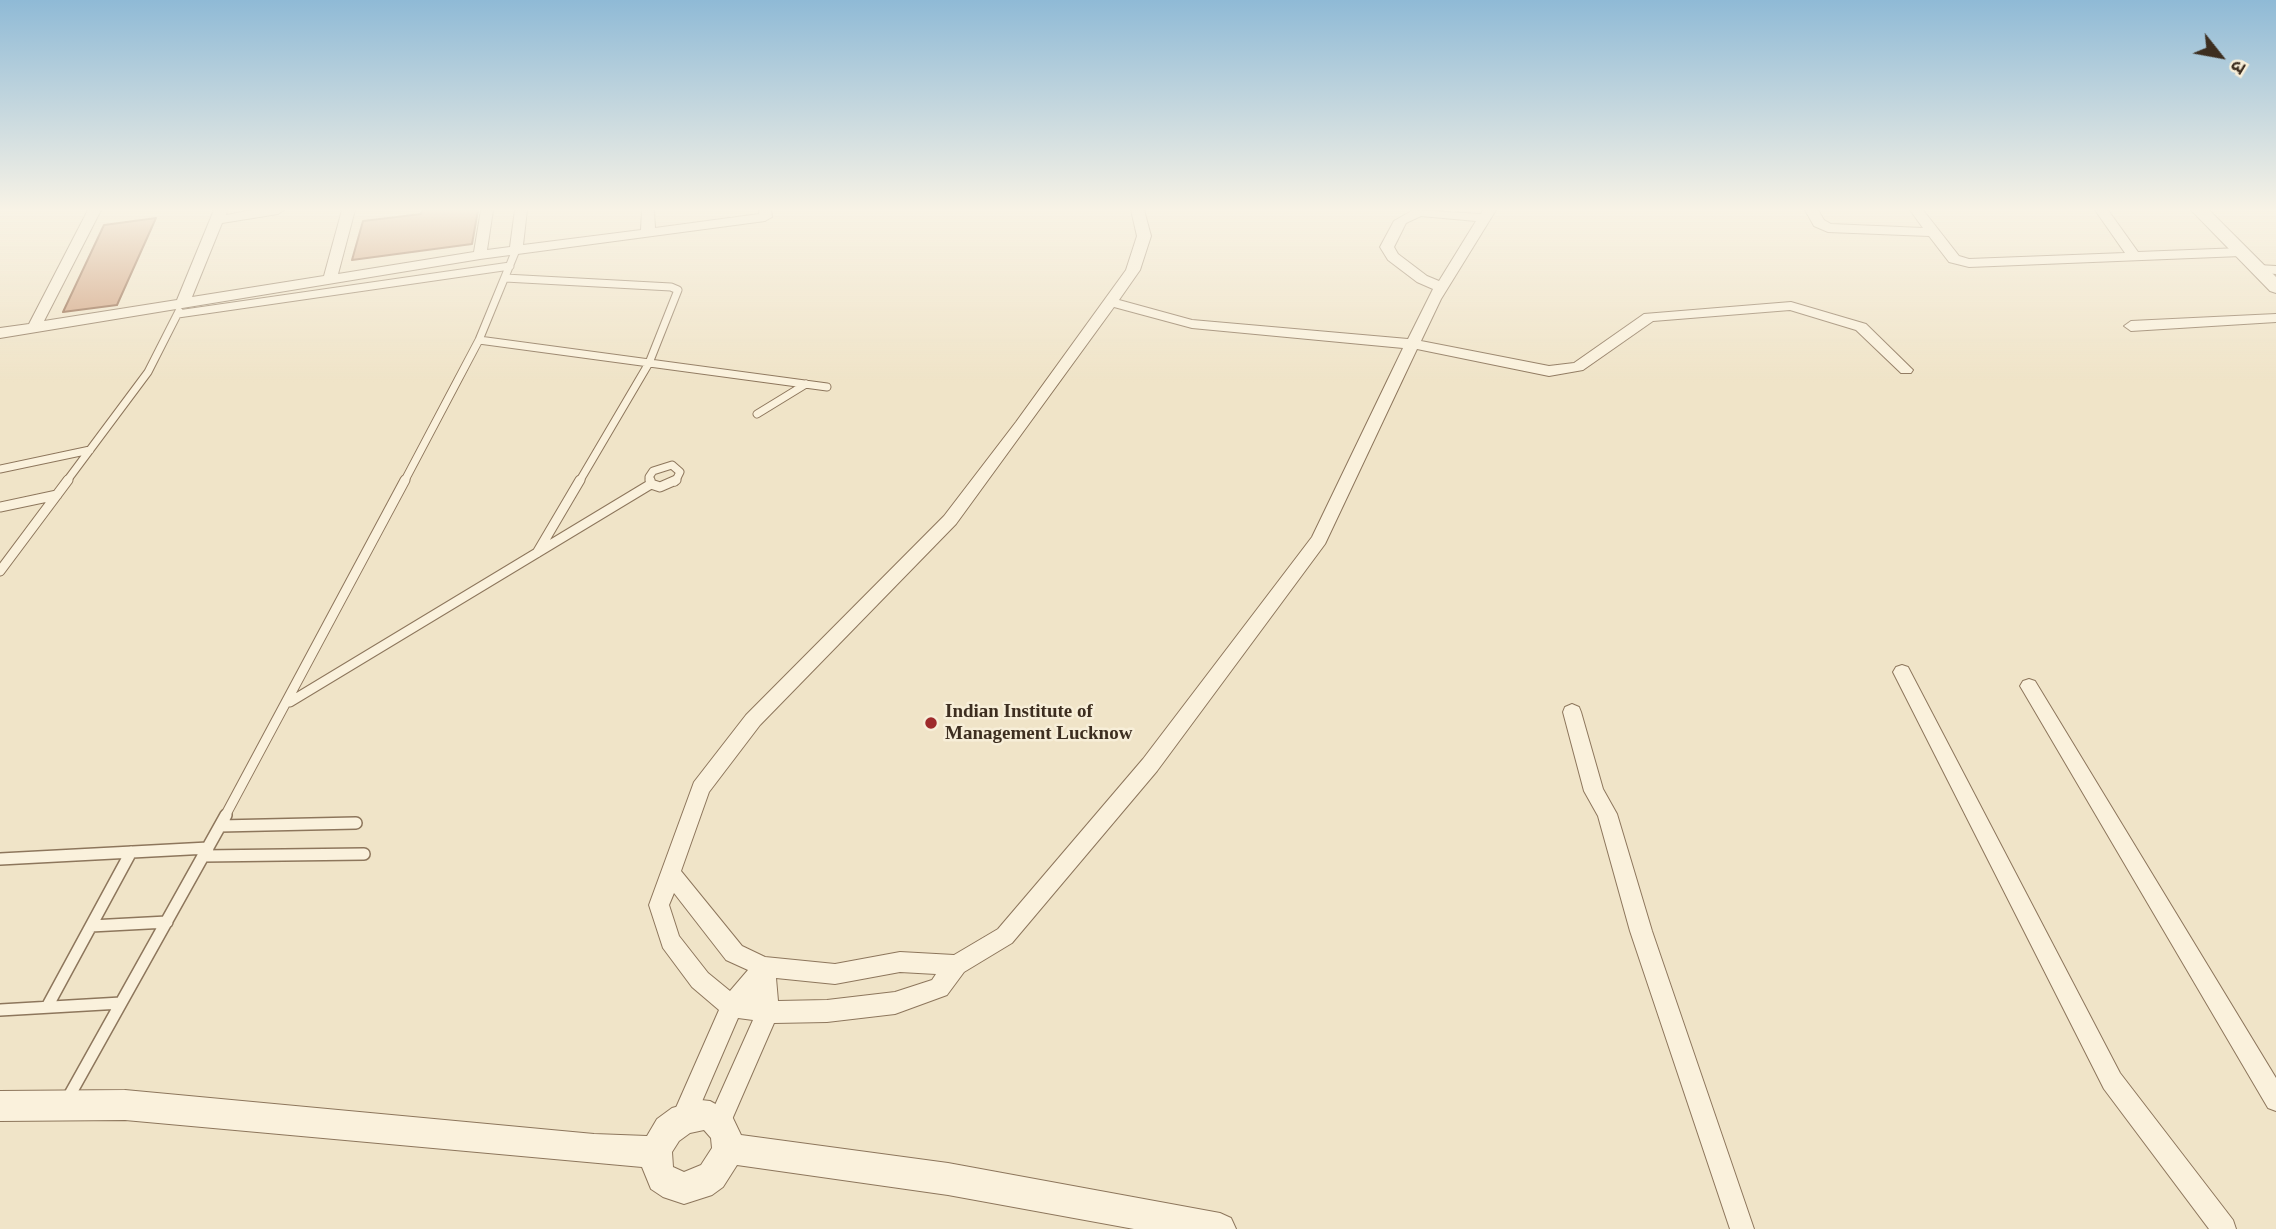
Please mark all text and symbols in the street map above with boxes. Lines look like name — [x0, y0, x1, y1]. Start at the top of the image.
north arrow — [2185, 21, 2255, 91]
text: उ — [2227, 57, 2250, 77]
place label: Indian Institute of Management Lucknow — [945, 701, 1132, 745]
marker: Indian Institute of Management Lucknow — [923, 715, 939, 731]

